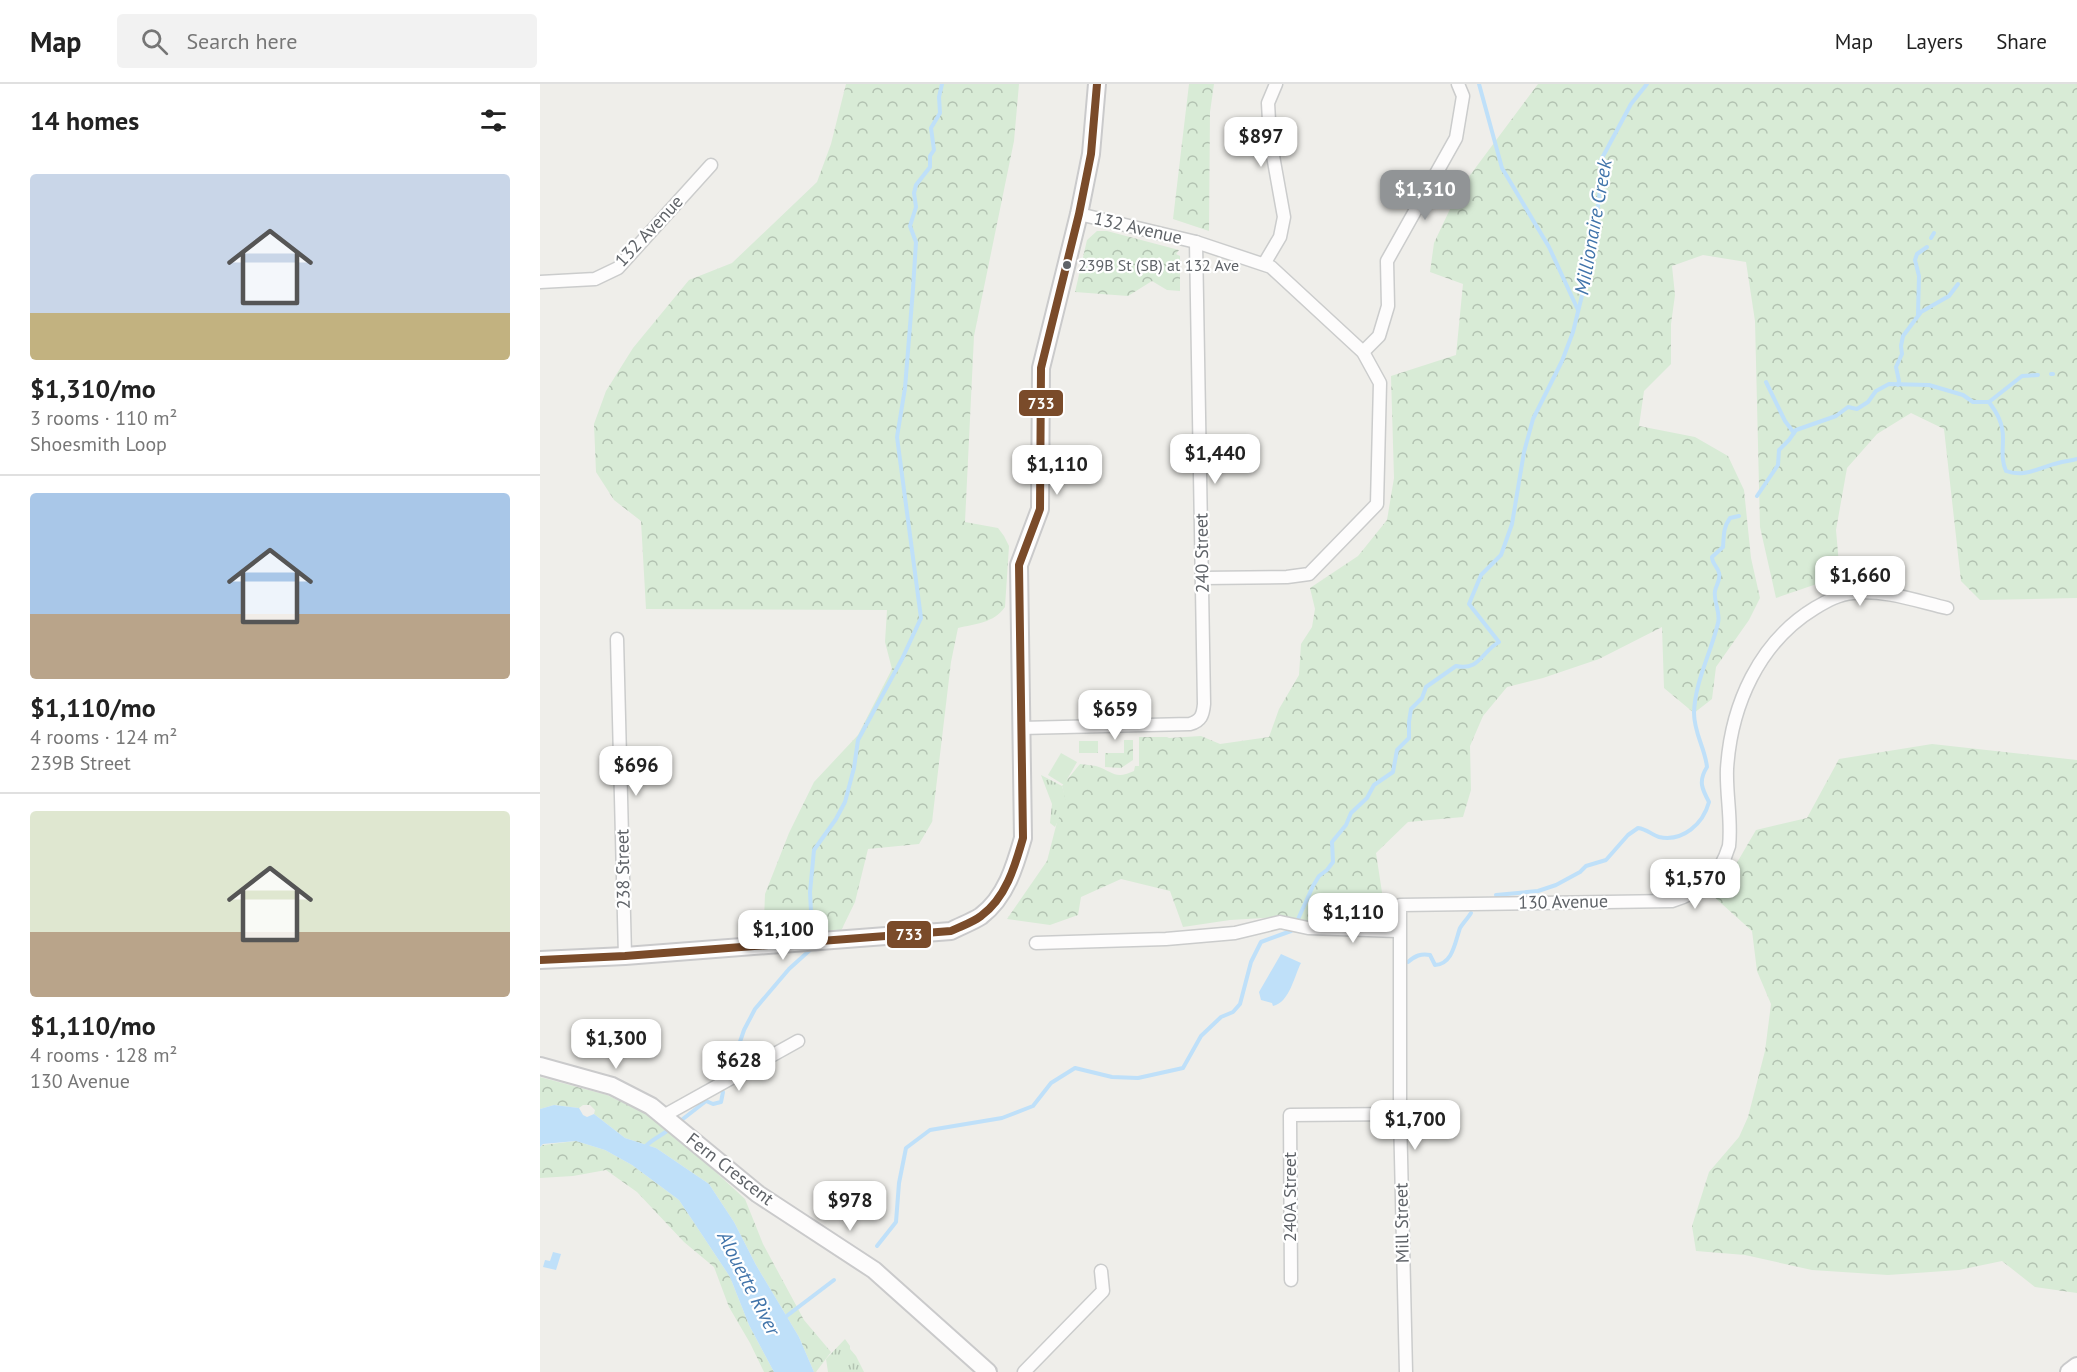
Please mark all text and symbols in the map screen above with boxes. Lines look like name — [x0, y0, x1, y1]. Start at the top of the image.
search box — [117, 14, 537, 68]
text: Map — [30, 23, 81, 60]
icon: search — [138, 25, 171, 58]
text: Search here — [186, 27, 297, 55]
text: Map — [1835, 28, 1873, 55]
text: Layers — [1906, 28, 1963, 55]
text: Share — [1996, 28, 2047, 55]
text: 14 homes — [30, 104, 139, 137]
icon: filters — [477, 104, 510, 137]
pin: $897 — [1225, 117, 1297, 168]
text: $897 — [1238, 123, 1284, 149]
water label: Millionaire Creek — [1568, 156, 1618, 297]
pin: $1,310 — [1376, 170, 1474, 221]
text: $1,310 — [1394, 176, 1456, 202]
street label: 132 Avenue — [610, 190, 688, 271]
street label: 132 Avenue — [1092, 206, 1184, 249]
icon: home — [216, 213, 324, 321]
place label: 239B St (SB) at 132 Ave — [1078, 255, 1239, 275]
marker: 239B St (SB) at 132 Ave — [1061, 259, 1073, 271]
text: $1,310/mo — [30, 372, 156, 405]
line badge: 733 — [1018, 389, 1064, 417]
text: 733 — [1027, 393, 1055, 413]
text: 3 rooms · 110 m² — [30, 405, 177, 431]
text: Shoesmith Loop — [30, 431, 167, 457]
pin: $1,440 — [1166, 434, 1264, 485]
text: $1,440 — [1184, 440, 1246, 466]
pin: $1,110 — [1008, 445, 1106, 496]
text: $1,110 — [1026, 451, 1088, 477]
street label: 240 Street — [1189, 513, 1214, 593]
icon: home — [216, 532, 324, 640]
pin: $1,660 — [1811, 556, 1909, 607]
text: $1,660 — [1829, 562, 1891, 588]
pin: $659 — [1079, 690, 1151, 741]
text: $1,110/mo — [30, 691, 156, 724]
text: $659 — [1092, 696, 1138, 722]
text: 4 rooms · 124 m² — [30, 724, 177, 750]
pin: $696 — [600, 746, 672, 797]
text: 239B Street — [30, 750, 131, 776]
text: $696 — [613, 752, 659, 778]
street label: 238 Street — [610, 829, 635, 909]
icon: home — [216, 850, 324, 958]
pin: $1,570 — [1646, 859, 1744, 910]
text: $1,570 — [1664, 865, 1726, 891]
street label: 130 Avenue — [1518, 889, 1608, 914]
pin: $1,110 — [1304, 893, 1402, 944]
text: $1,110 — [1322, 899, 1384, 925]
pin: $1,100 — [734, 910, 832, 961]
text: $1,100 — [752, 916, 814, 942]
line badge: 733 — [886, 920, 932, 949]
text: 733 — [895, 924, 923, 944]
text: $1,110/mo — [30, 1009, 156, 1042]
pin: $1,300 — [567, 1019, 665, 1070]
text: $1,300 — [585, 1025, 647, 1051]
pin: $628 — [703, 1041, 775, 1092]
text: 4 rooms · 128 m² — [30, 1042, 177, 1068]
text: $628 — [716, 1047, 762, 1073]
text: 130 Avenue — [30, 1068, 130, 1094]
pin: $1,700 — [1366, 1100, 1464, 1151]
text: $1,700 — [1384, 1106, 1446, 1132]
street label: Fern Crescent — [682, 1127, 779, 1210]
street label: 240A Street — [1278, 1152, 1301, 1242]
pin: $978 — [814, 1181, 886, 1232]
street label: Mill Street — [1389, 1183, 1414, 1263]
text: $978 — [827, 1187, 873, 1213]
water label: Alouette River — [711, 1226, 787, 1341]

